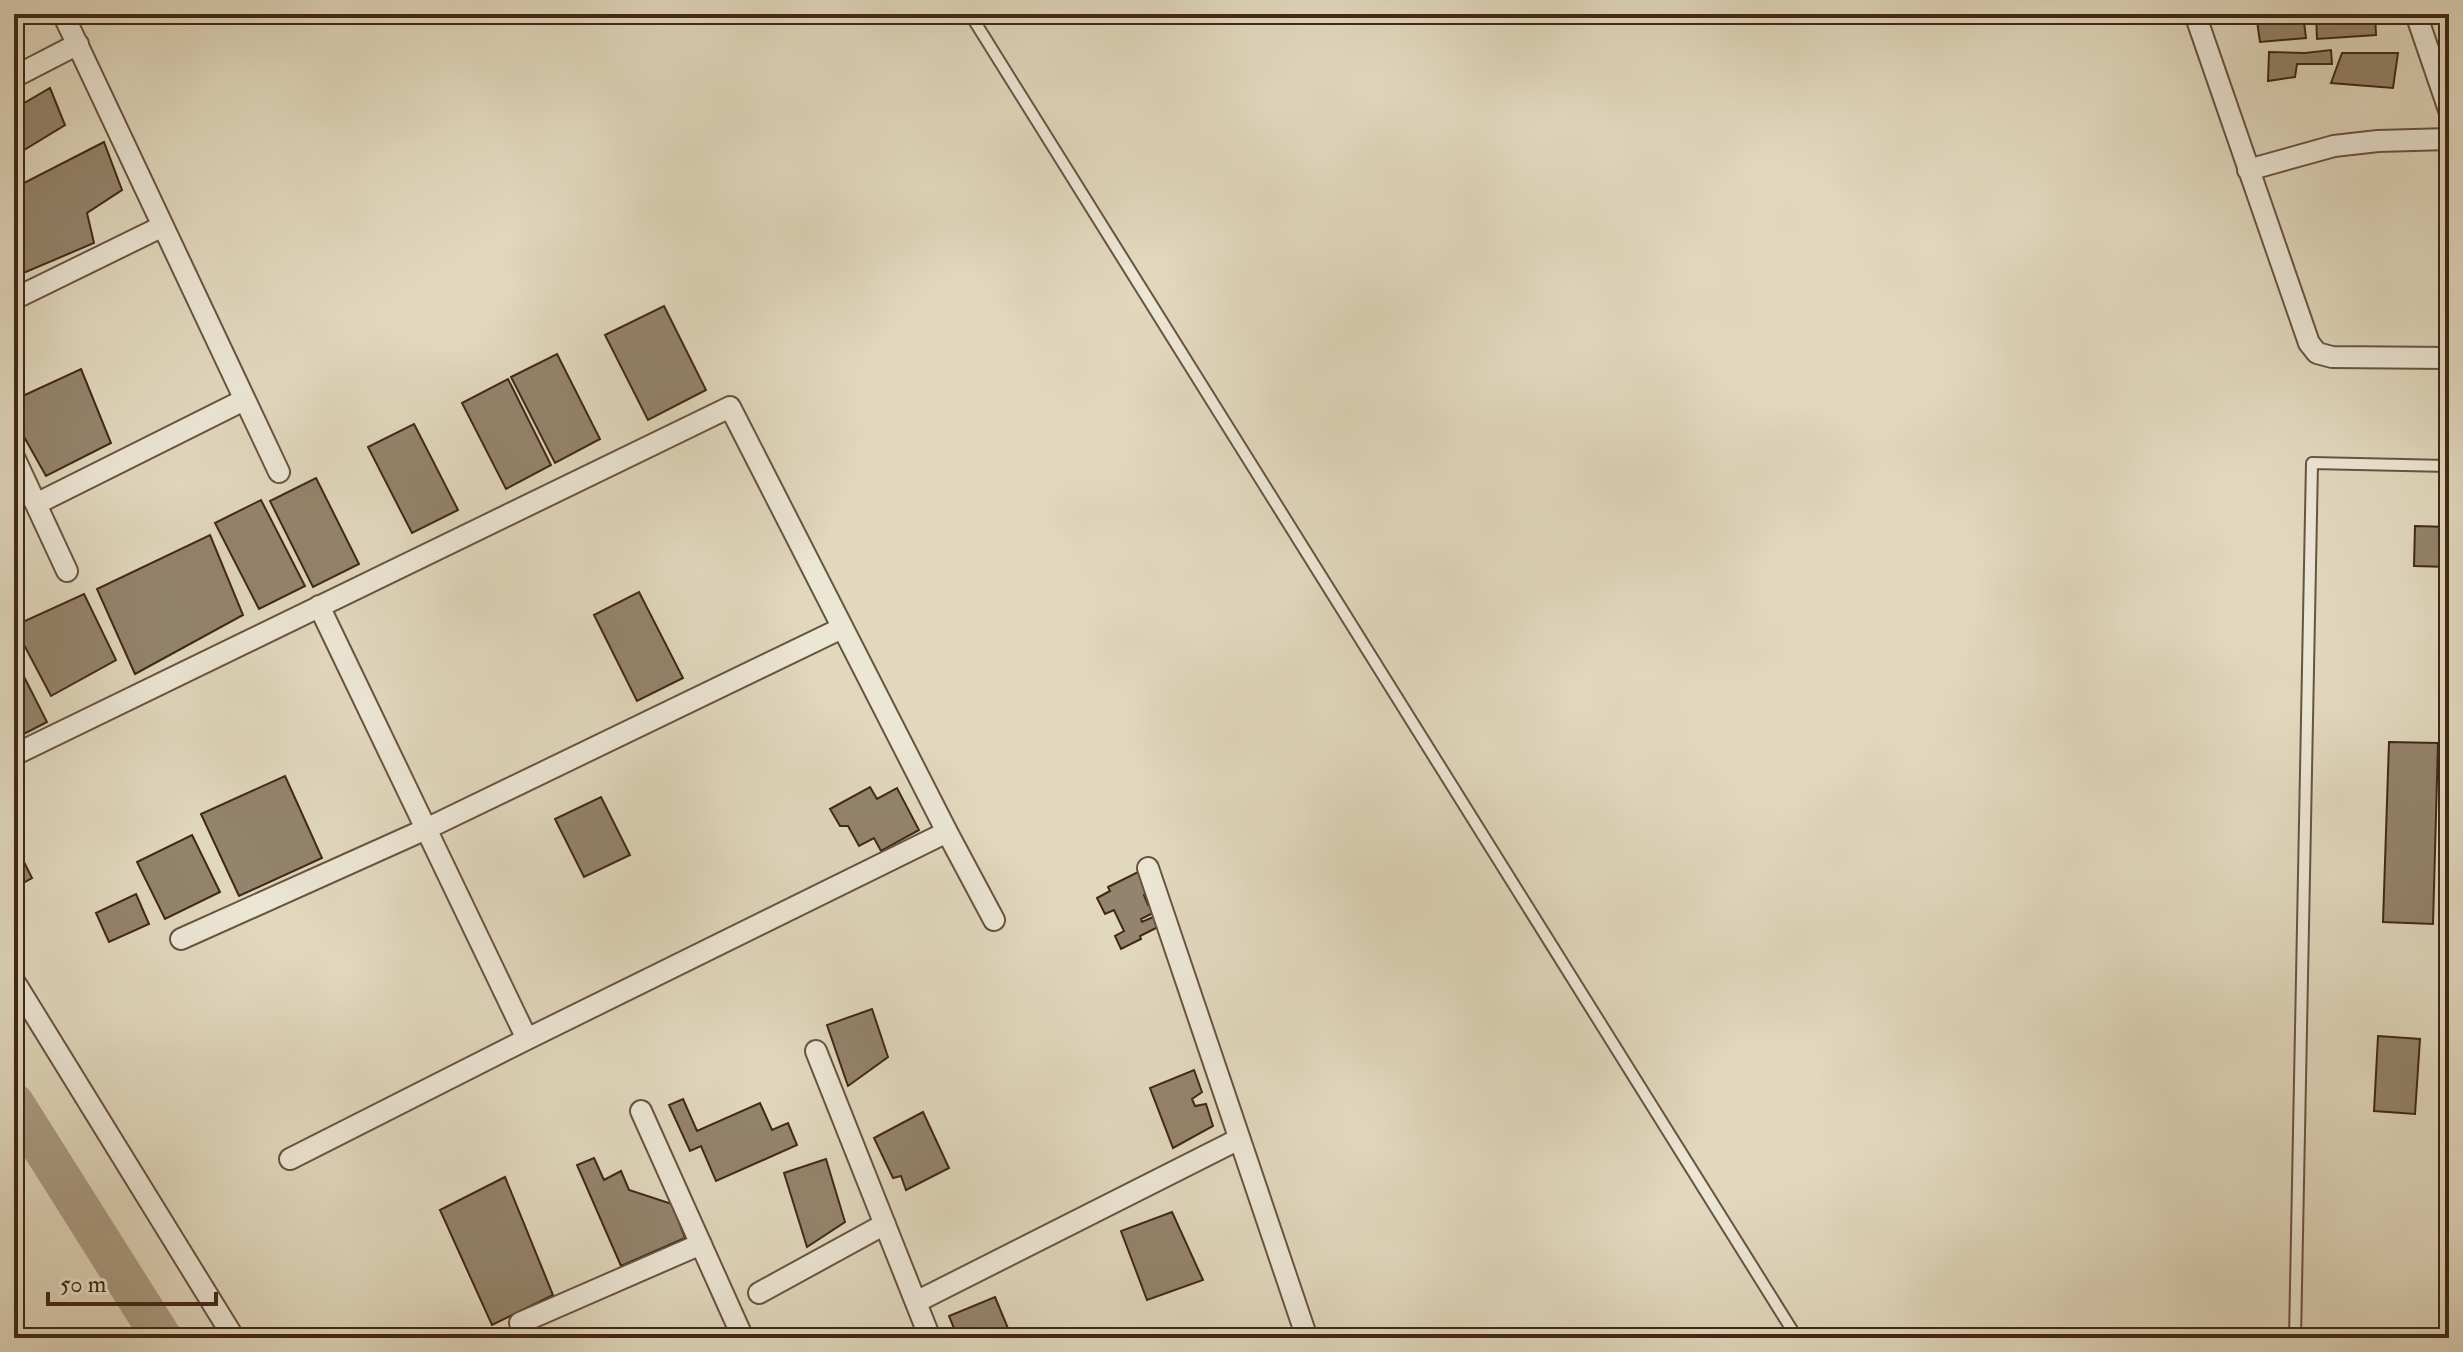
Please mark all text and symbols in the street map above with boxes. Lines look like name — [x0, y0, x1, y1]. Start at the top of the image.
scale bar — [48, 1256, 216, 1306]
text: 50 m — [60, 1269, 107, 1300]

